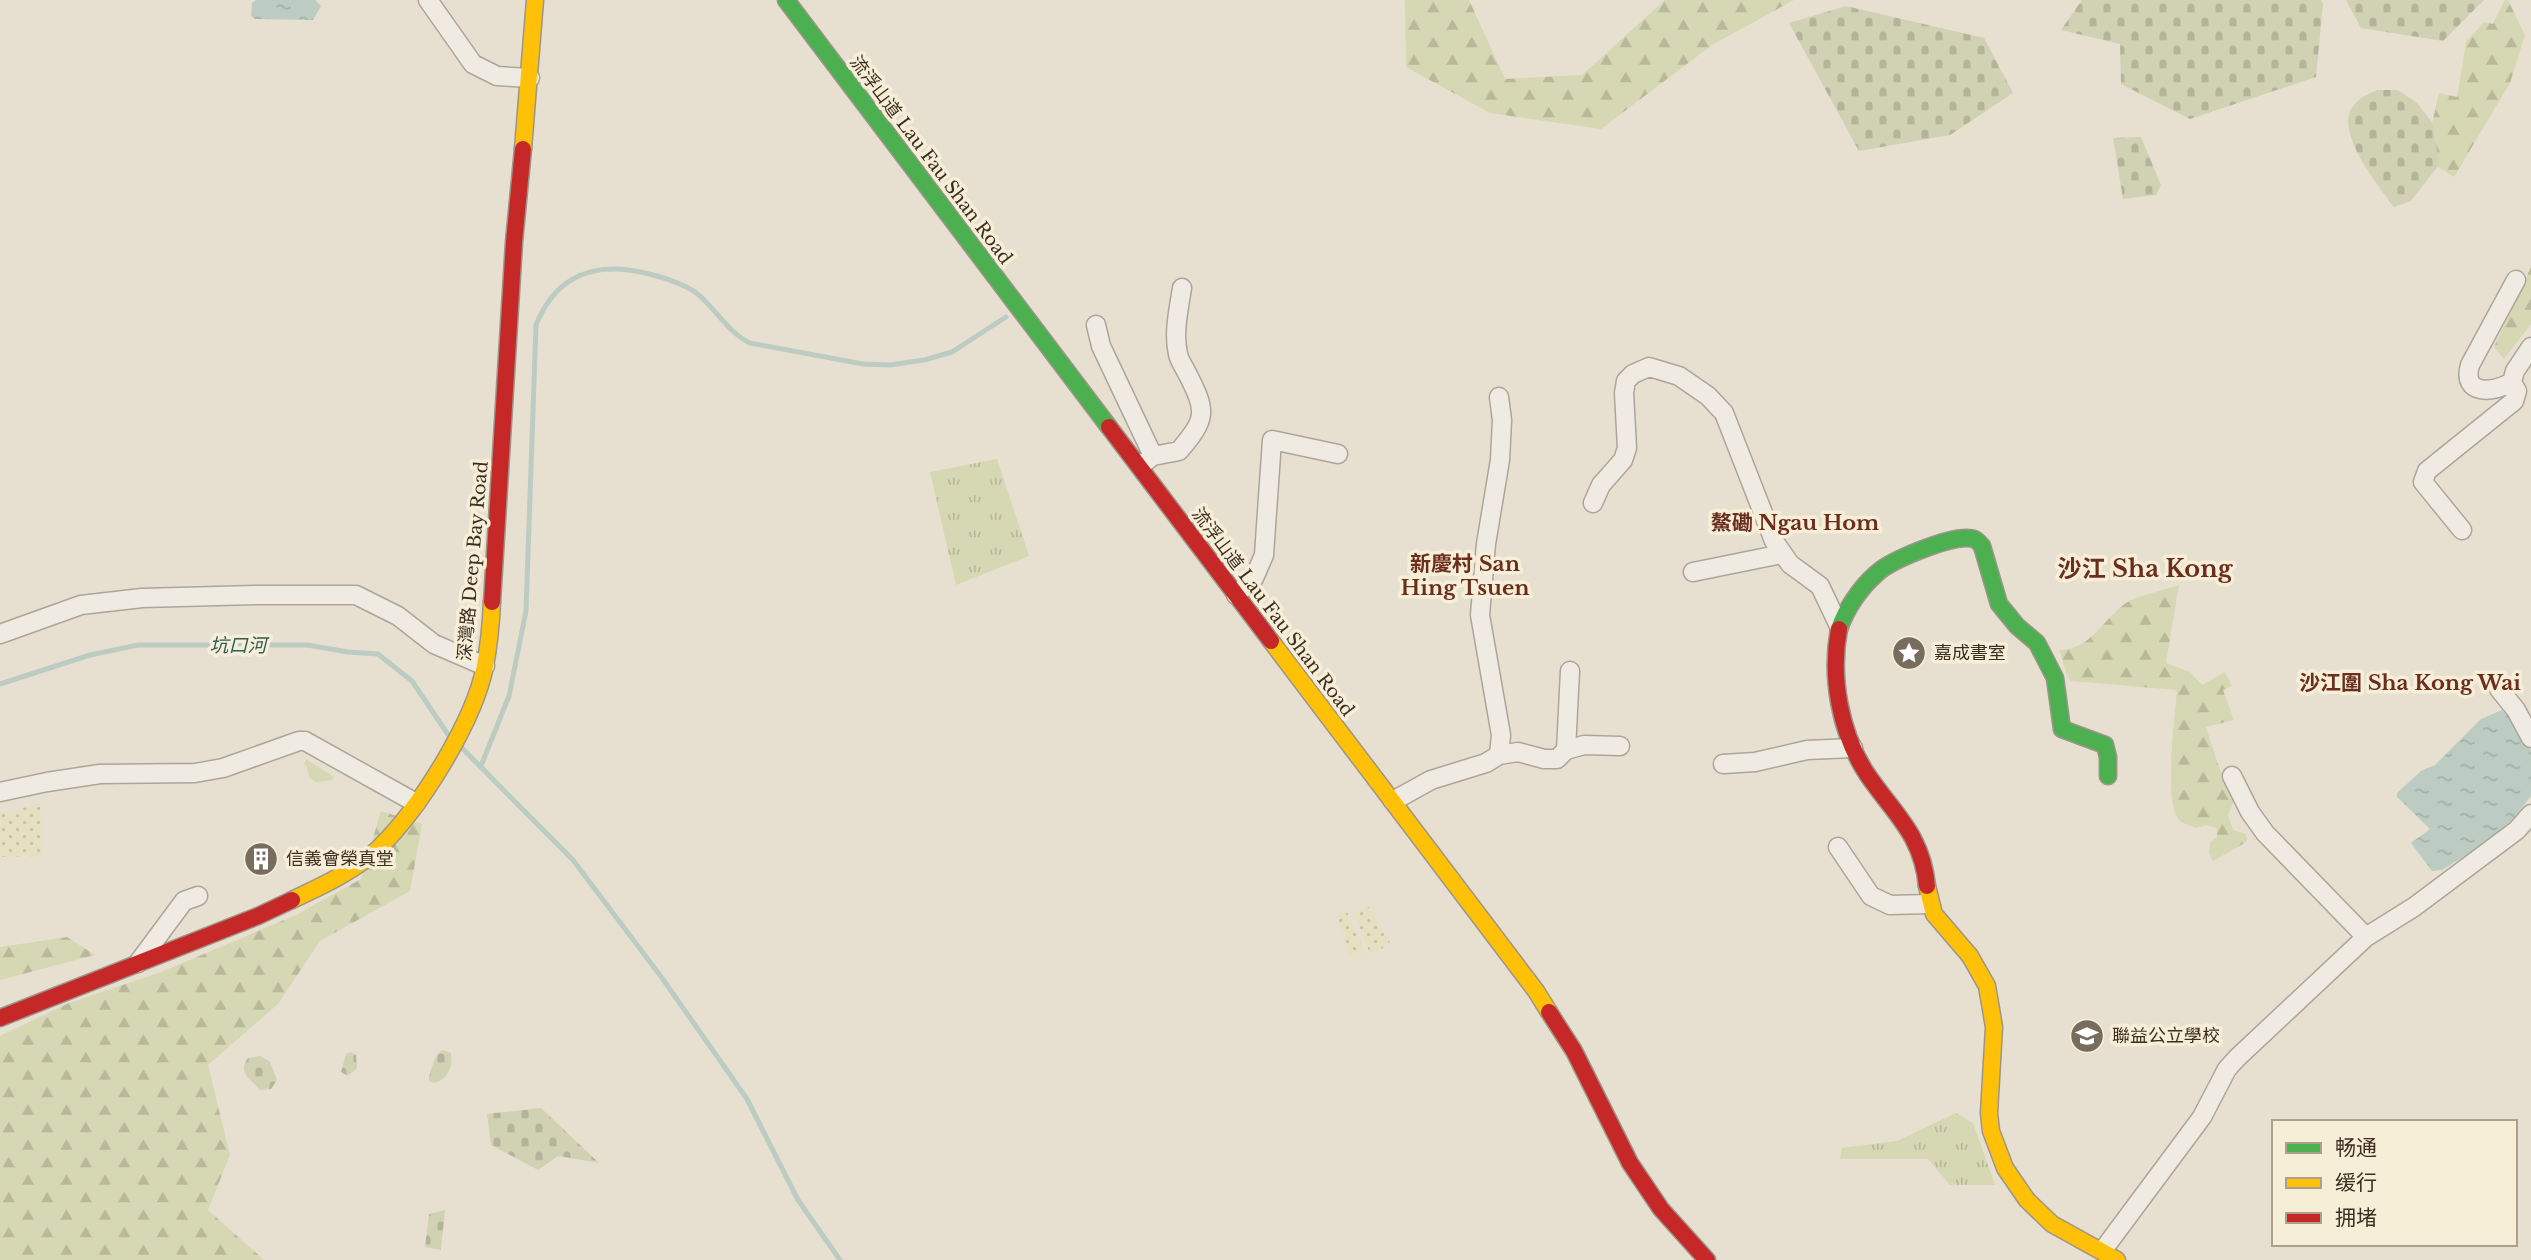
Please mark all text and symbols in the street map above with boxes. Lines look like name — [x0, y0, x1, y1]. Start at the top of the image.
street label: 流浮山道 Lau Fau Shan Road — [845, 51, 1017, 269]
street label: 深灣路 Deep Bay Road — [453, 460, 493, 662]
street label: 流浮山道 Lau Fau Shan Road — [1187, 503, 1359, 721]
district label: 鰲磡 Ngau Hom — [1711, 510, 1879, 536]
district label: 新慶村 San Hing Tsuen — [1400, 551, 1530, 601]
district label: 沙江 Sha Kong — [2058, 554, 2234, 583]
water label: 坑口河 — [209, 634, 270, 657]
place icon: 嘉成書室 — [1890, 634, 1928, 672]
place label: 嘉成書室 — [1934, 642, 2006, 664]
district label: 沙江圍 Sha Kong Wai — [2299, 670, 2521, 696]
building icon: 信義會榮真堂 — [242, 840, 280, 878]
place label: 信義會榮真堂 — [286, 848, 394, 870]
school or university icon: 聯益公立學校 — [2068, 1017, 2106, 1055]
place label: 聯益公立學校 — [2112, 1025, 2220, 1047]
legend — [2272, 1120, 2517, 1246]
text: 畅通 — [2335, 1135, 2377, 1161]
text: 缓行 — [2335, 1170, 2377, 1196]
text: 拥堵 — [2335, 1205, 2377, 1231]

